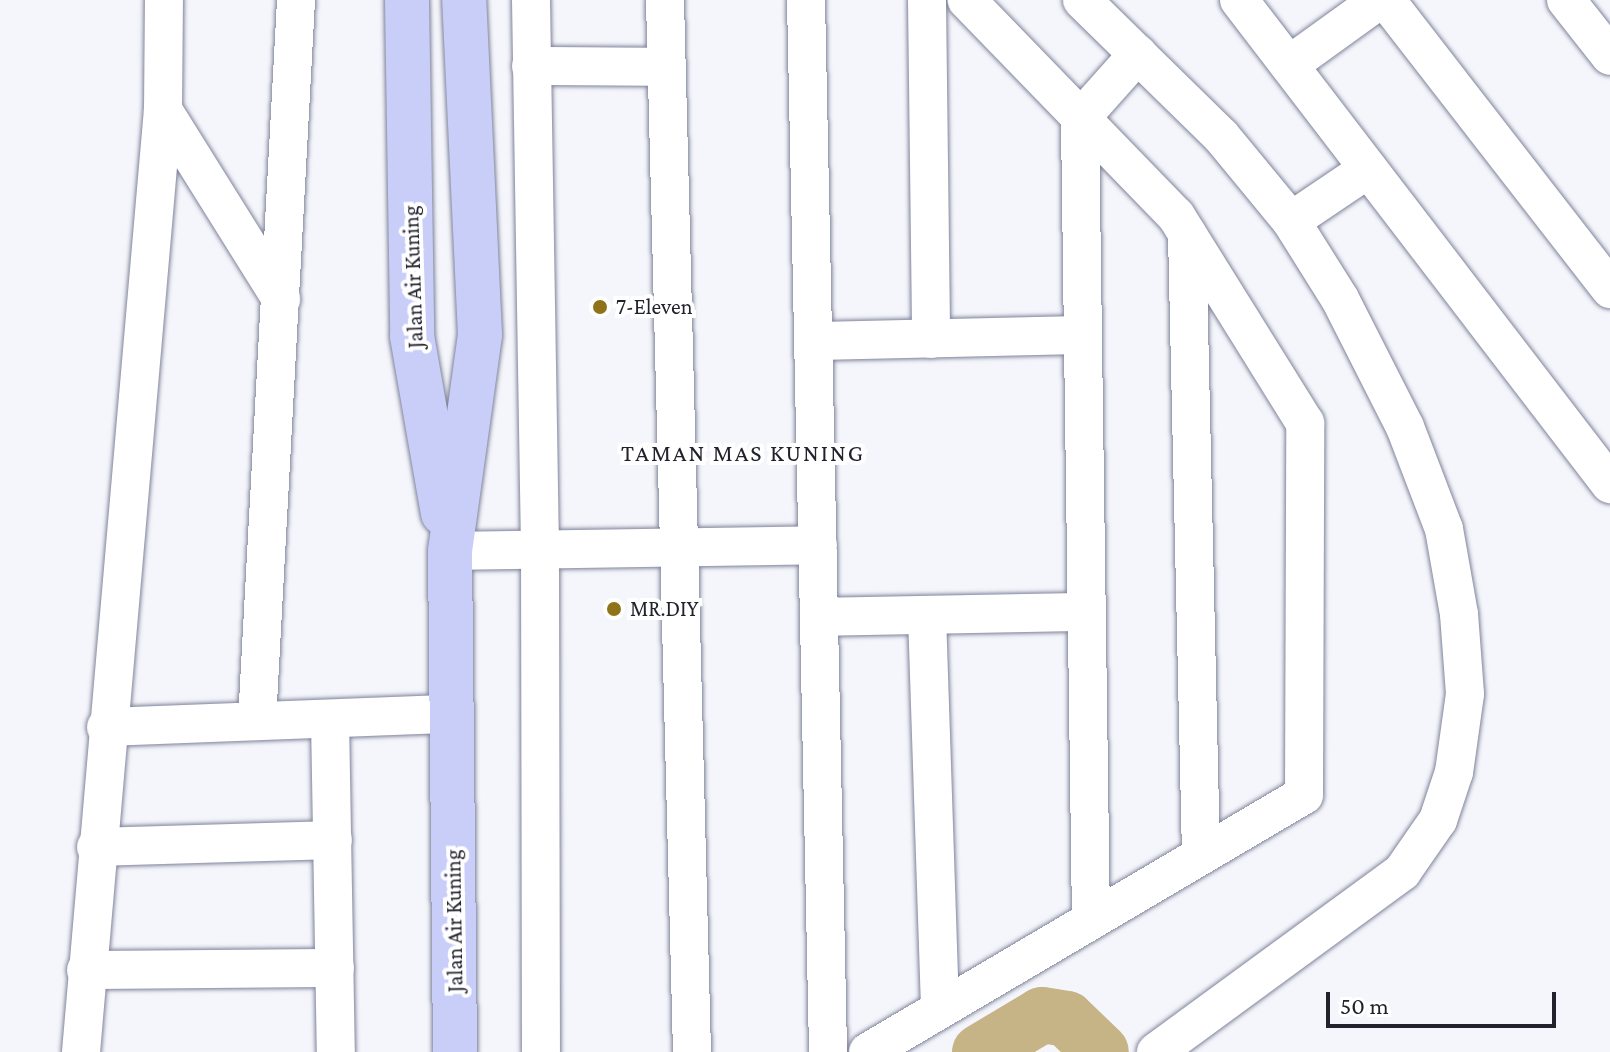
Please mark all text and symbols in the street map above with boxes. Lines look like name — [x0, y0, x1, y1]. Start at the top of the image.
street label: Jalan Air Kuning — [397, 205, 429, 349]
place label: 7-Eleven — [616, 294, 693, 320]
marker: 7-Eleven — [591, 298, 609, 316]
district label: TAMAN MAS KUNING — [621, 439, 865, 467]
place label: MR.DIY — [630, 596, 698, 622]
marker: MR.DIY — [605, 600, 623, 618]
street label: Jalan Air Kuning — [440, 849, 468, 993]
scale bar — [1330, 976, 1560, 1026]
text: 50 m — [1340, 992, 1389, 1019]

